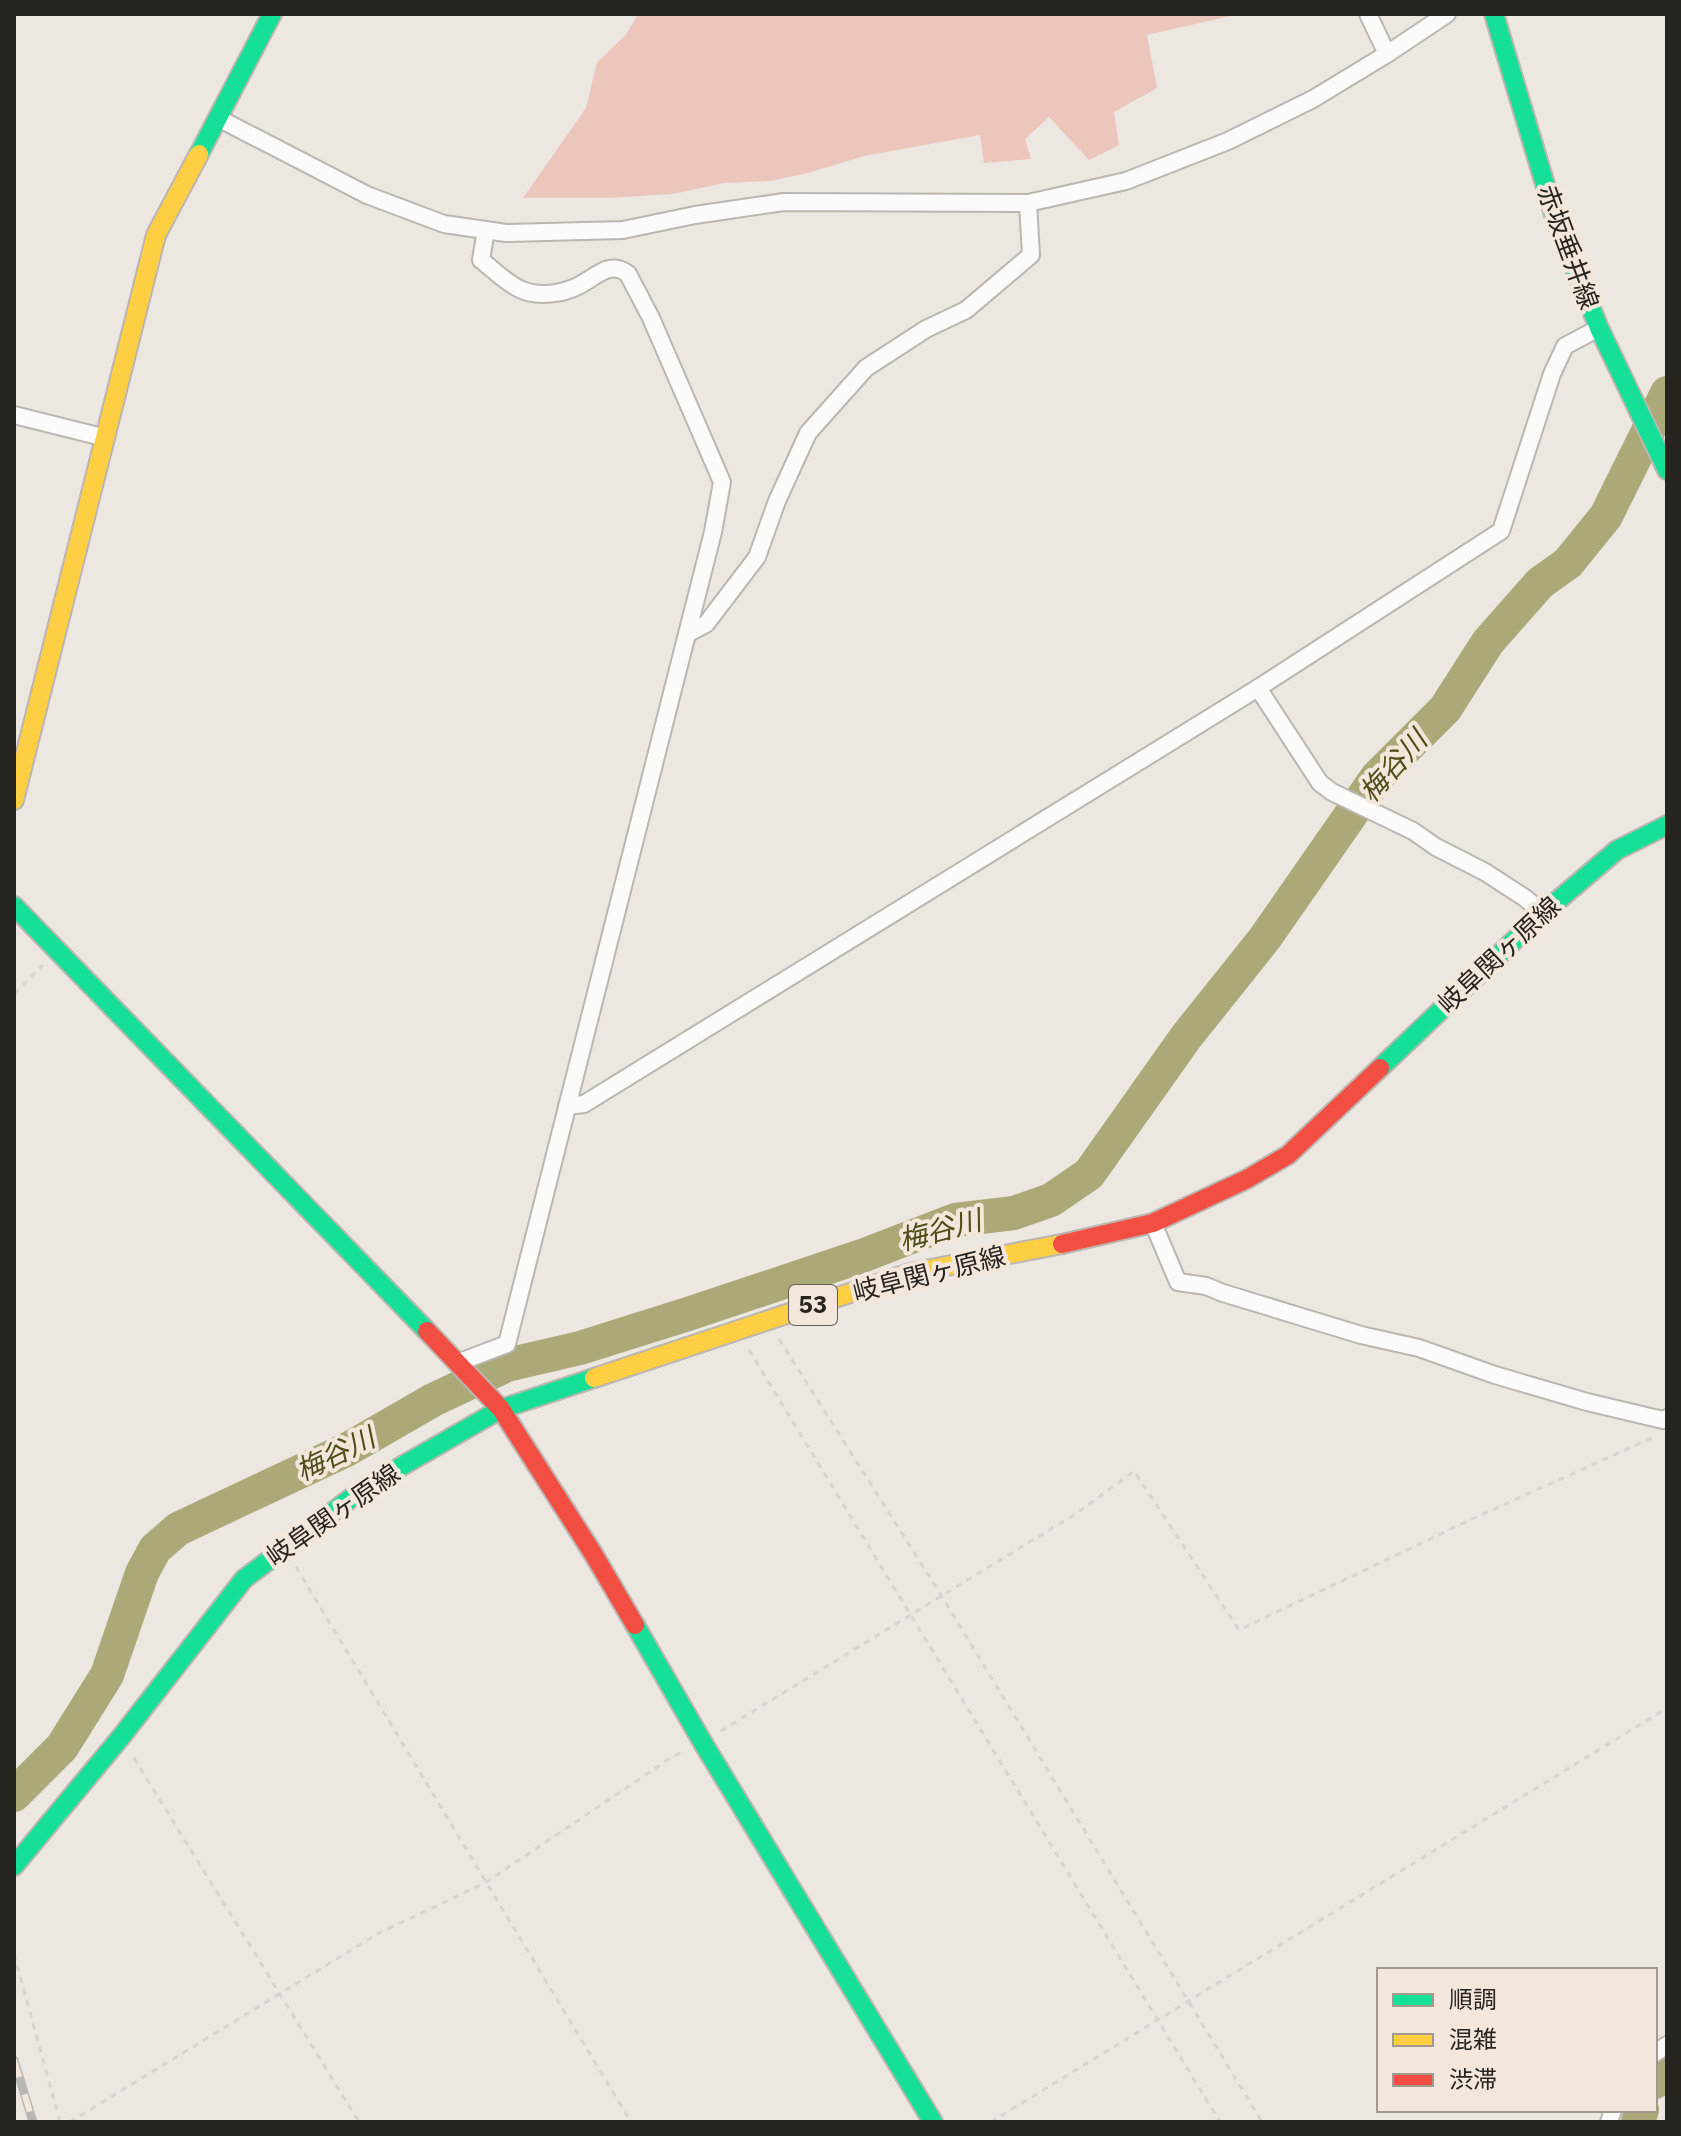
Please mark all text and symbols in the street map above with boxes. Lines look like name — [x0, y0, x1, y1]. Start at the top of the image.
street label: 赤坂垂井線 — [1531, 180, 1607, 314]
water label: 梅谷川 — [1351, 720, 1436, 809]
street label: 岐阜関ヶ原線 — [1430, 889, 1567, 1020]
water label: 梅谷川 — [895, 1200, 988, 1258]
street label: 岐阜関ヶ原線 — [849, 1238, 1009, 1308]
road number: 53 — [789, 1285, 837, 1325]
water label: 梅谷川 — [289, 1417, 383, 1489]
street label: 岐阜関ヶ原線 — [259, 1456, 406, 1573]
legend — [1377, 1968, 1657, 2112]
text: 順調 — [1449, 1983, 1497, 2015]
text: 混雑 — [1449, 2023, 1497, 2055]
text: 渋滞 — [1449, 2063, 1497, 2095]

